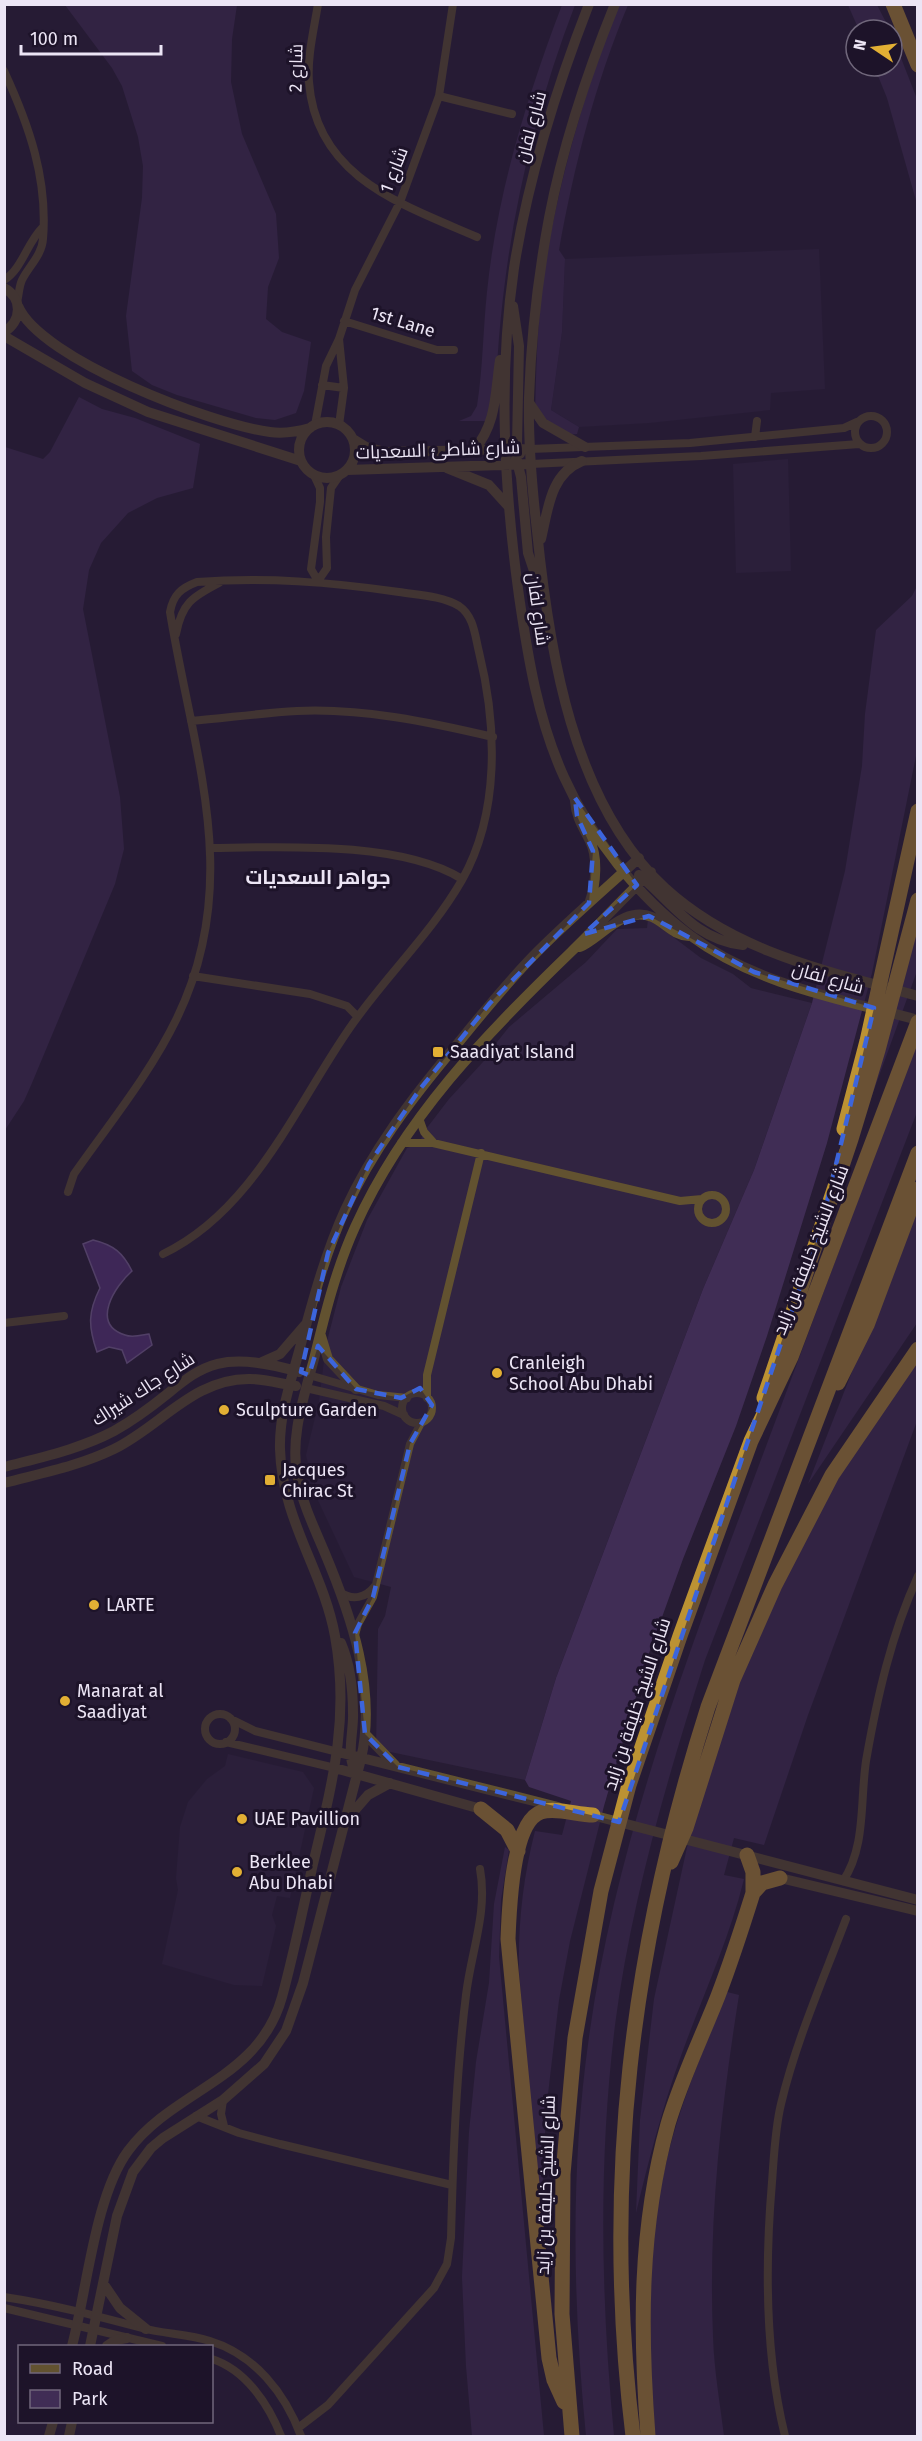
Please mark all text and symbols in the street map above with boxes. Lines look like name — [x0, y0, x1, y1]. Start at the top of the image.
scale bar — [21, 18, 160, 56]
north arrow — [844, 18, 904, 78]
text: 100 m — [30, 28, 78, 50]
text: N — [849, 37, 870, 52]
street label: شارع 2 — [285, 44, 308, 92]
street label: شارع لفان — [511, 89, 552, 166]
street label: شارع 1 — [375, 144, 414, 196]
street label: 1st Lane — [368, 302, 438, 342]
street label: شارع شاطئ السعديات — [355, 436, 521, 465]
street label: شارع لفان — [521, 571, 554, 647]
district label: جواهر السعديات — [246, 865, 390, 889]
street label: شارع لفان — [789, 957, 866, 1000]
place label: Saadiyat Island — [450, 1041, 575, 1063]
marker: Saadiyat Island — [431, 1045, 445, 1059]
street label: شارع الشيخ خليفة بن زايد — [768, 1162, 854, 1338]
street label: شارع جاك شيراك — [87, 1348, 199, 1431]
place label: Cranleigh School Abu Dhabi — [509, 1352, 653, 1395]
marker: Cranleigh School Abu Dhabi — [490, 1366, 504, 1380]
place label: Sculpture Garden — [236, 1399, 377, 1421]
marker: Sculpture Garden — [217, 1403, 231, 1417]
place label: Jacques Chirac St — [282, 1459, 354, 1502]
marker: Jacques Chirac St — [263, 1473, 277, 1487]
place label: LARTE — [106, 1594, 155, 1616]
marker: LARTE — [87, 1598, 101, 1612]
street label: شارع الشيخ خليفة بن زايد — [599, 1615, 676, 1793]
place label: Manarat al Saadiyat — [77, 1680, 163, 1723]
marker: Manarat al Saadiyat — [58, 1694, 72, 1708]
place label: UAE Pavillion — [254, 1808, 360, 1830]
marker: UAE Pavillion — [235, 1812, 249, 1826]
place label: Berklee Abu Dhabi — [249, 1851, 333, 1894]
marker: Berklee Abu Dhabi — [230, 1865, 244, 1879]
street label: شارع الشيخ خليفة بن زايد — [532, 2095, 561, 2275]
legend — [18, 2345, 213, 2423]
text: Road — [72, 2358, 114, 2380]
text: Park — [72, 2388, 108, 2410]

